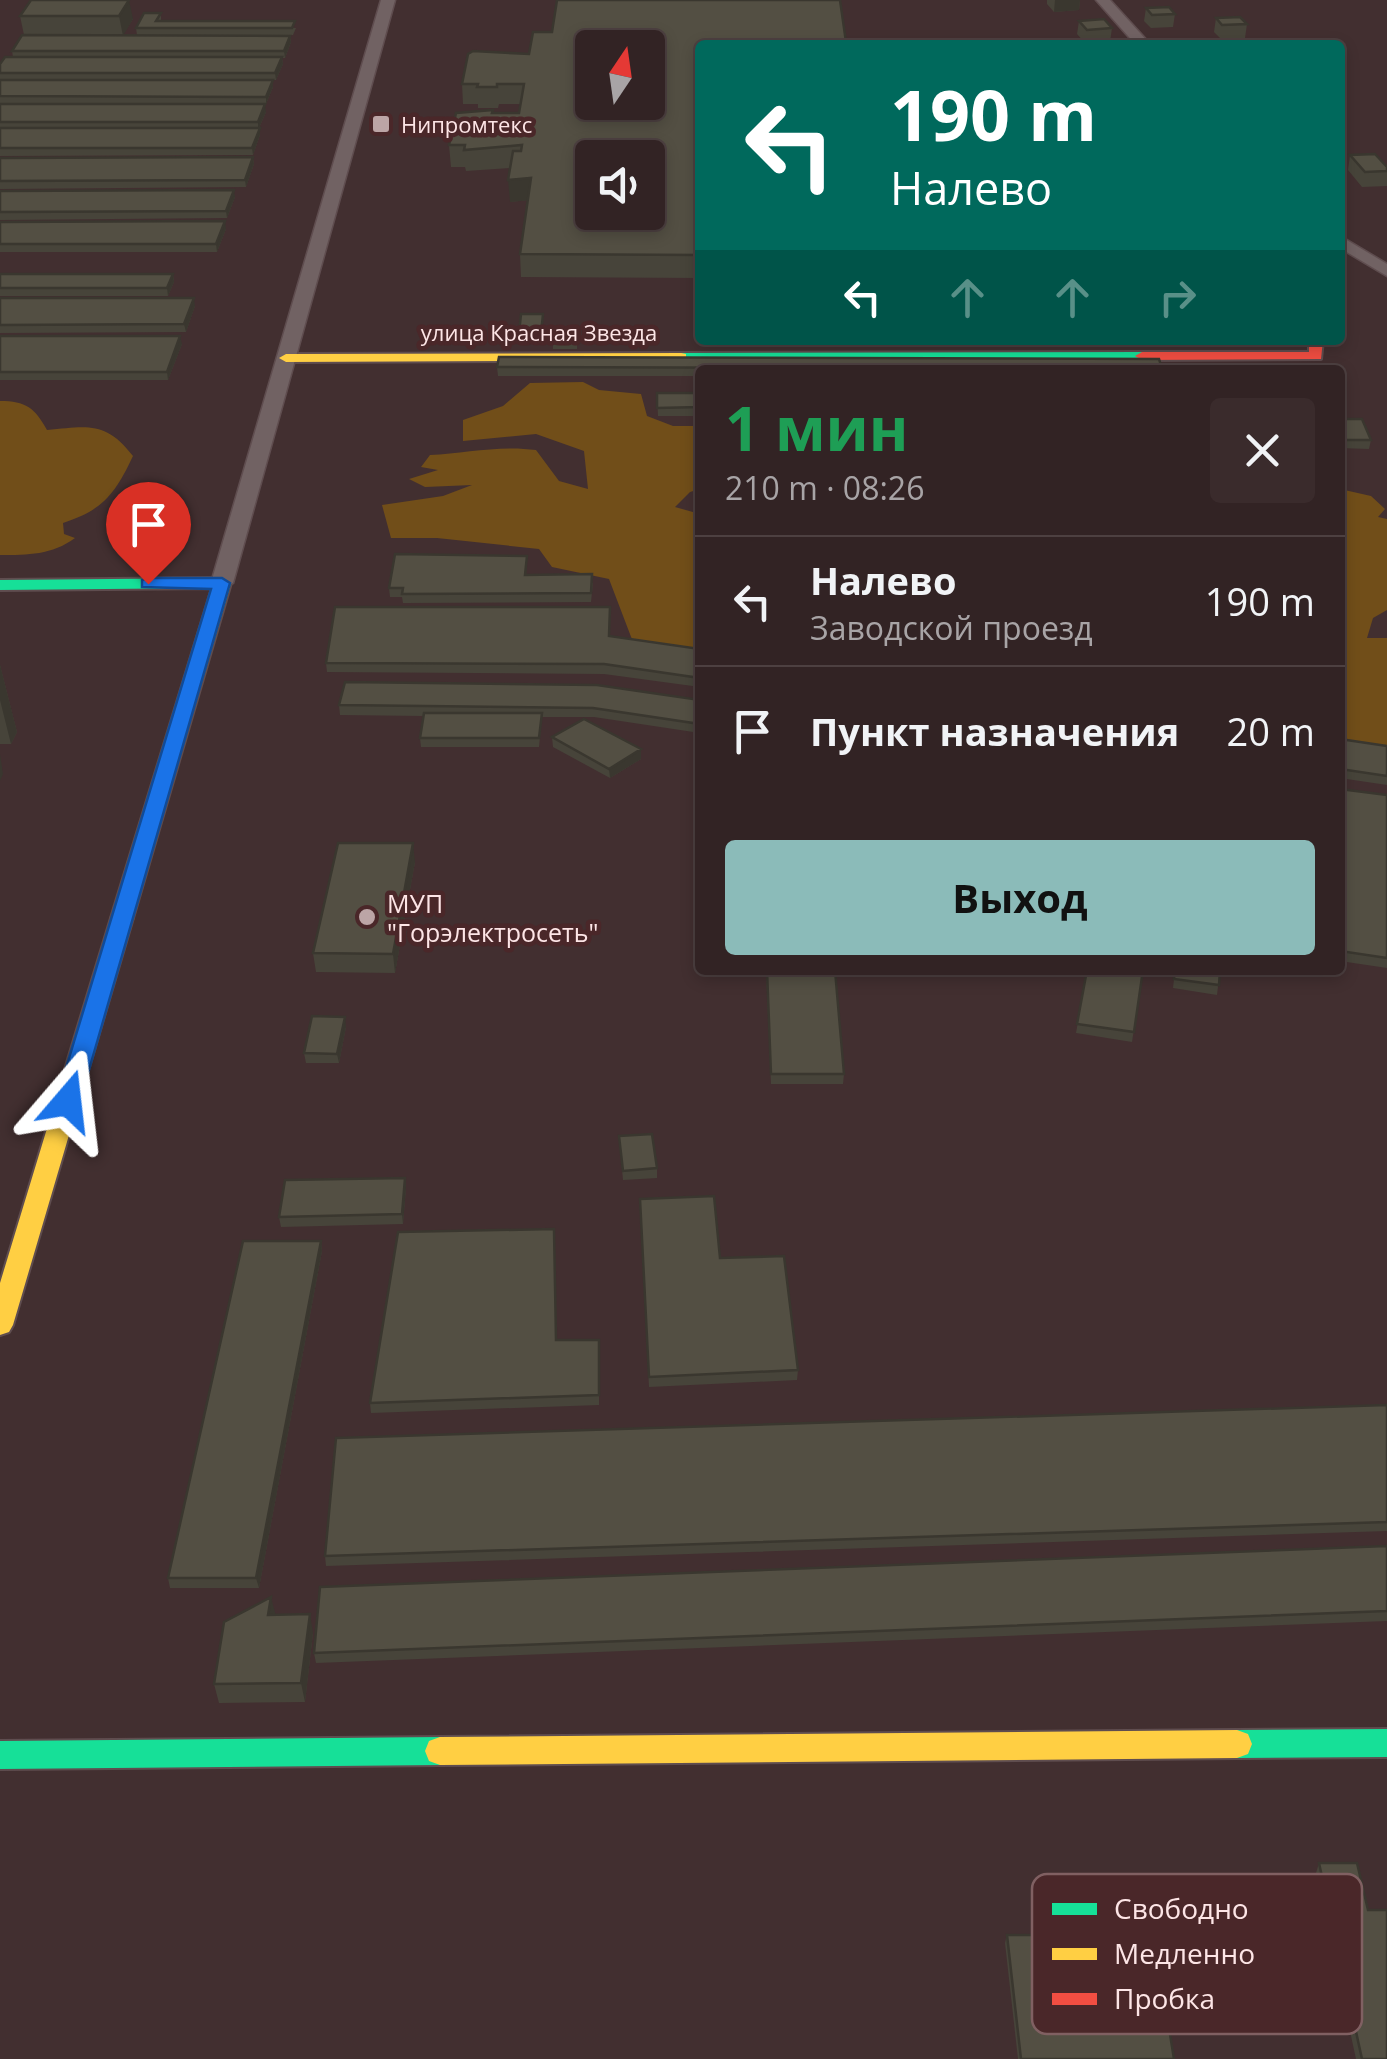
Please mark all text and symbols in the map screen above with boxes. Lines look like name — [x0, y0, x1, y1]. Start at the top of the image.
north arrow — [575, 30, 665, 120]
map controls — [575, 30, 665, 230]
text: 190 m — [890, 66, 1097, 162]
icon: left — [725, 80, 855, 210]
place label: Нипромтекс — [401, 109, 532, 139]
marker: Нипромтекс — [370, 113, 392, 135]
button: sound — [575, 140, 665, 230]
text: Налево — [890, 157, 1052, 218]
icon: left — [835, 270, 890, 325]
icon: ahead — [940, 270, 995, 325]
icon: ahead — [1045, 270, 1100, 325]
icon: right — [1150, 270, 1205, 325]
street label: улица Красная Звезда — [421, 317, 657, 347]
text: 1 мин — [725, 387, 909, 469]
button: close — [1210, 398, 1315, 503]
text: 210 m · 08:26 — [725, 466, 924, 509]
pin — [106, 482, 191, 585]
icon: arrive — [121, 497, 176, 552]
text: Налево — [810, 554, 956, 606]
icon: left — [725, 574, 780, 629]
text: 190 m — [1205, 575, 1315, 627]
text: Заводской проезд — [810, 606, 1093, 649]
icon: arrive — [725, 704, 780, 759]
text: Пункт назначения — [810, 705, 1179, 757]
text: 20 m — [1226, 705, 1315, 757]
button: Выход — [725, 840, 1315, 955]
place label: МУП "Горэлектросеть" — [387, 886, 599, 949]
marker: МУП "Горэлектросеть" — [356, 906, 378, 928]
position arrow — [16, 1049, 120, 1153]
legend — [1032, 1874, 1362, 2034]
text: Свободно — [1114, 1889, 1249, 1927]
text: Медленно — [1114, 1934, 1255, 1972]
text: Пробка — [1114, 1979, 1215, 2017]

